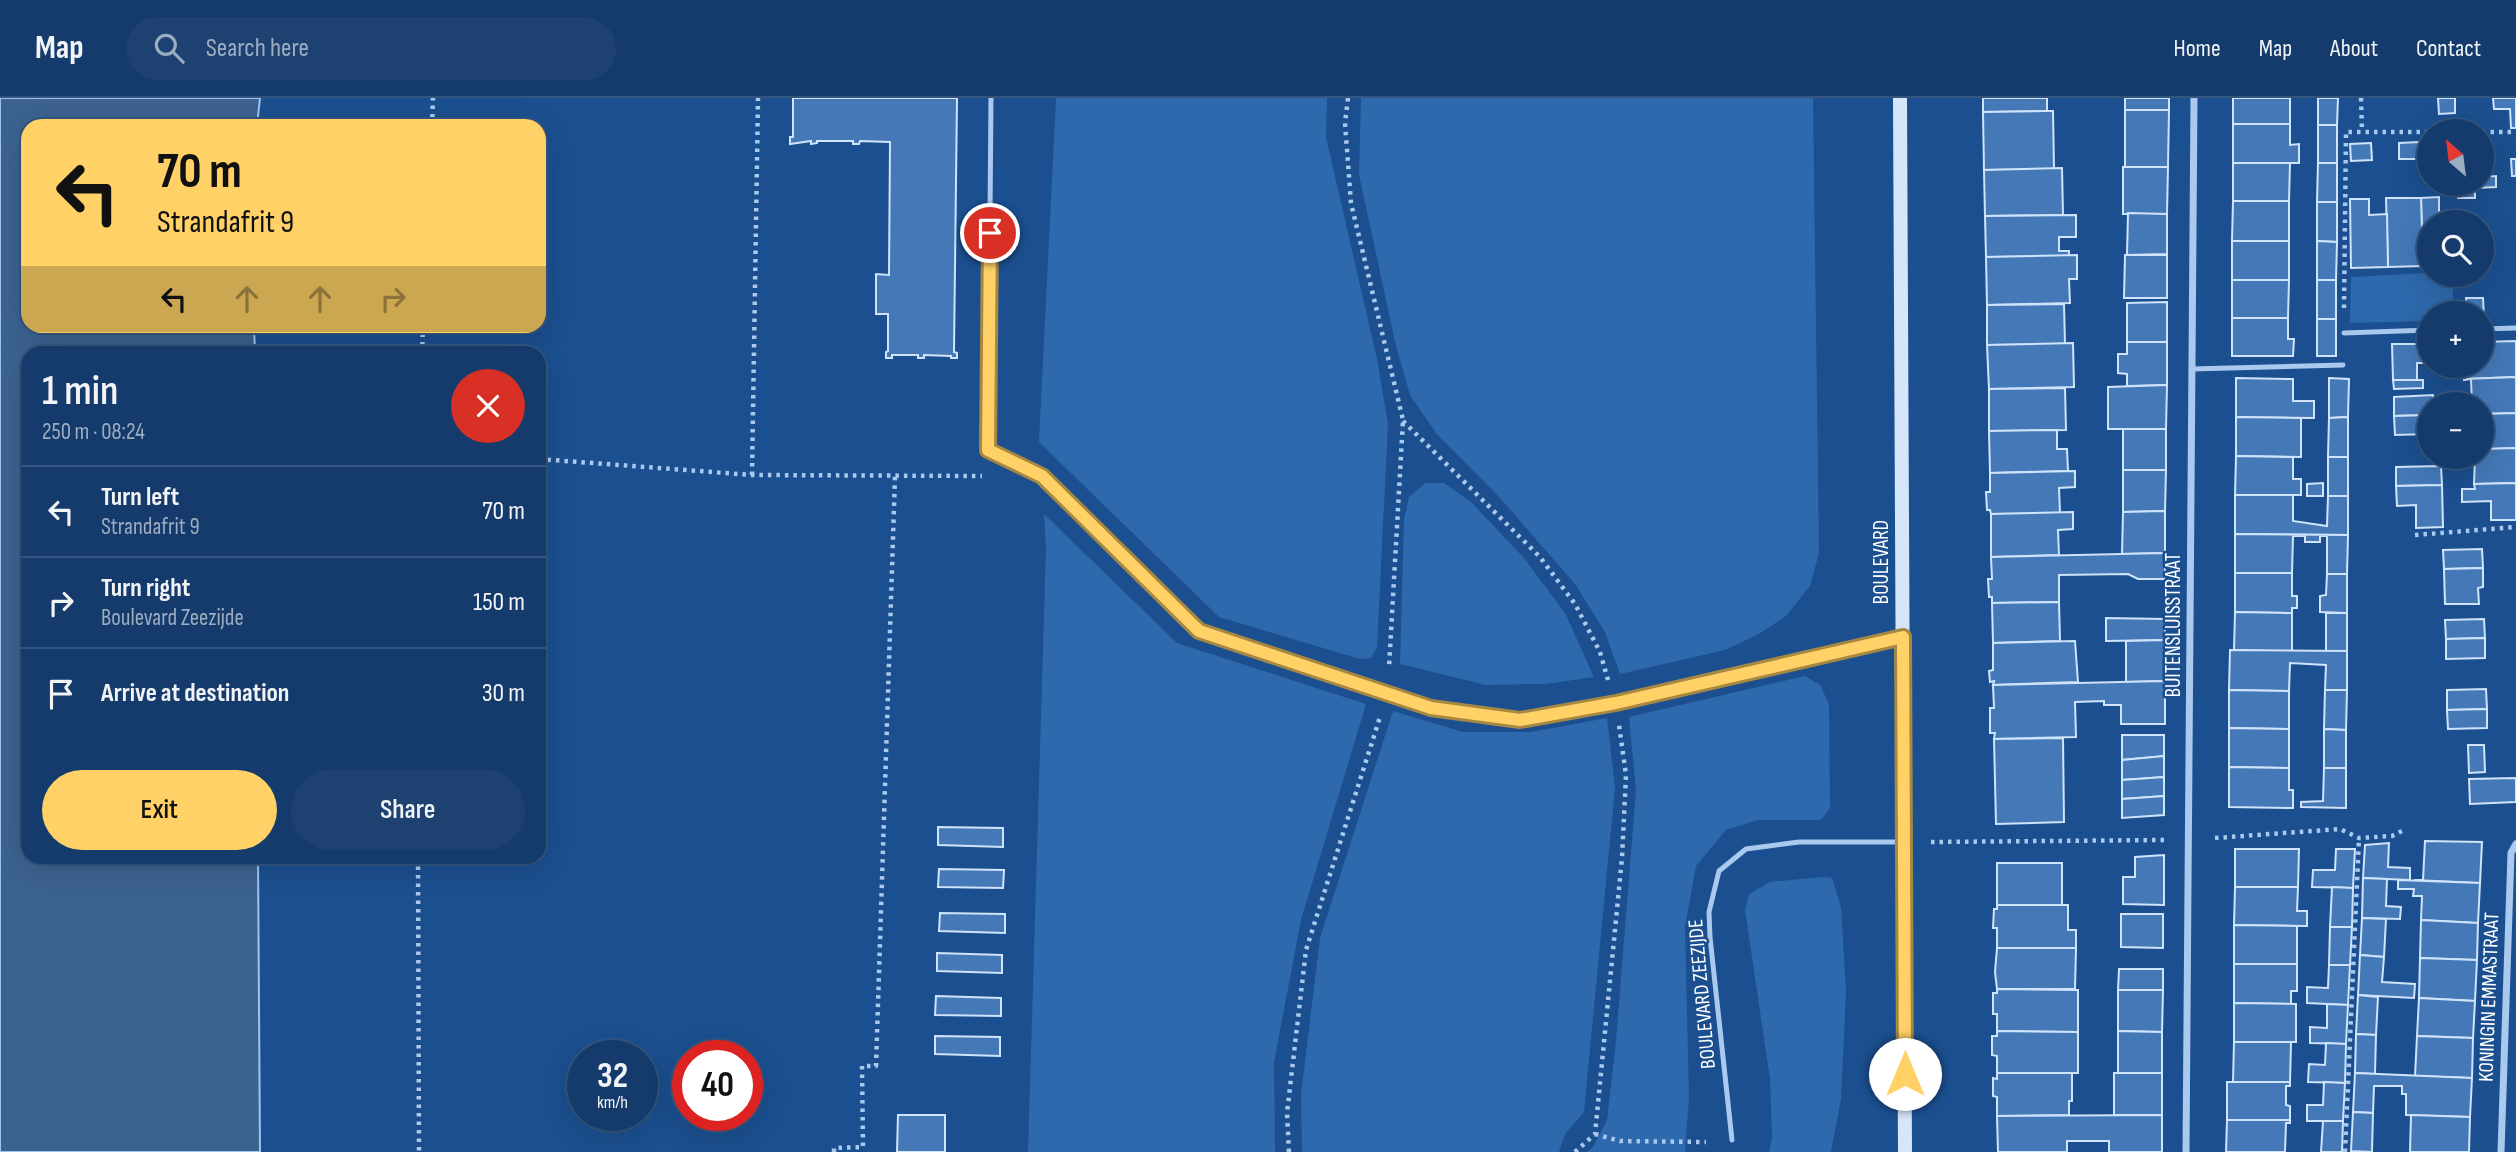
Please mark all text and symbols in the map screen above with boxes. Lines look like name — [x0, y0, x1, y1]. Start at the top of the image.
search box — [126, 17, 616, 80]
text: Map — [35, 28, 84, 68]
icon: search — [150, 29, 188, 67]
text: Search here — [206, 33, 309, 64]
text: Home — [2173, 34, 2221, 63]
text: Map — [2259, 34, 2292, 63]
text: About — [2330, 34, 2378, 63]
text: Contact — [2416, 34, 2481, 63]
north arrow — [2417, 119, 2494, 196]
map controls — [2417, 119, 2494, 469]
text: 70 m — [157, 143, 242, 202]
icon: left — [42, 147, 133, 238]
text: Strandafrit 9 — [157, 203, 294, 242]
pin — [960, 203, 1020, 263]
button: search — [2417, 210, 2494, 287]
icon: arrive — [971, 214, 1009, 252]
icon: left — [155, 280, 193, 318]
icon: ahead — [228, 280, 266, 318]
icon: ahead — [301, 280, 339, 318]
icon: right — [374, 280, 412, 318]
button: + — [2417, 301, 2494, 378]
text: 1 min — [42, 366, 118, 417]
button: close — [451, 369, 525, 443]
button: − — [2417, 392, 2494, 469]
text: 250 m · 08:24 — [42, 418, 145, 446]
text: Turn left — [101, 482, 179, 513]
icon: left — [42, 493, 80, 531]
text: 70 m — [482, 496, 525, 527]
text: Strandafrit 9 — [101, 513, 200, 541]
street label: BOULEVARD — [1869, 520, 1894, 604]
street label: BUITENSLUISSTRAAT — [2161, 552, 2186, 697]
text: Turn right — [101, 573, 190, 604]
icon: right — [42, 584, 80, 622]
text: 150 m — [473, 587, 525, 618]
text: Boulevard Zeezijde — [101, 604, 244, 632]
icon: arrive — [42, 675, 80, 713]
text: Arrive at destination — [101, 678, 289, 709]
text: 30 m — [482, 678, 525, 709]
button: Exit — [42, 770, 277, 850]
button: Share — [291, 770, 525, 850]
street label: KONINGIN EMMASTRAAT — [2474, 911, 2504, 1082]
street label: BOULEVARD ZEEZIJDE — [1683, 918, 1721, 1070]
position arrow — [1868, 1037, 1942, 1111]
speed limit sign: 40 — [672, 1040, 763, 1131]
text: 32 — [597, 1055, 628, 1098]
text: km/h — [597, 1092, 628, 1113]

